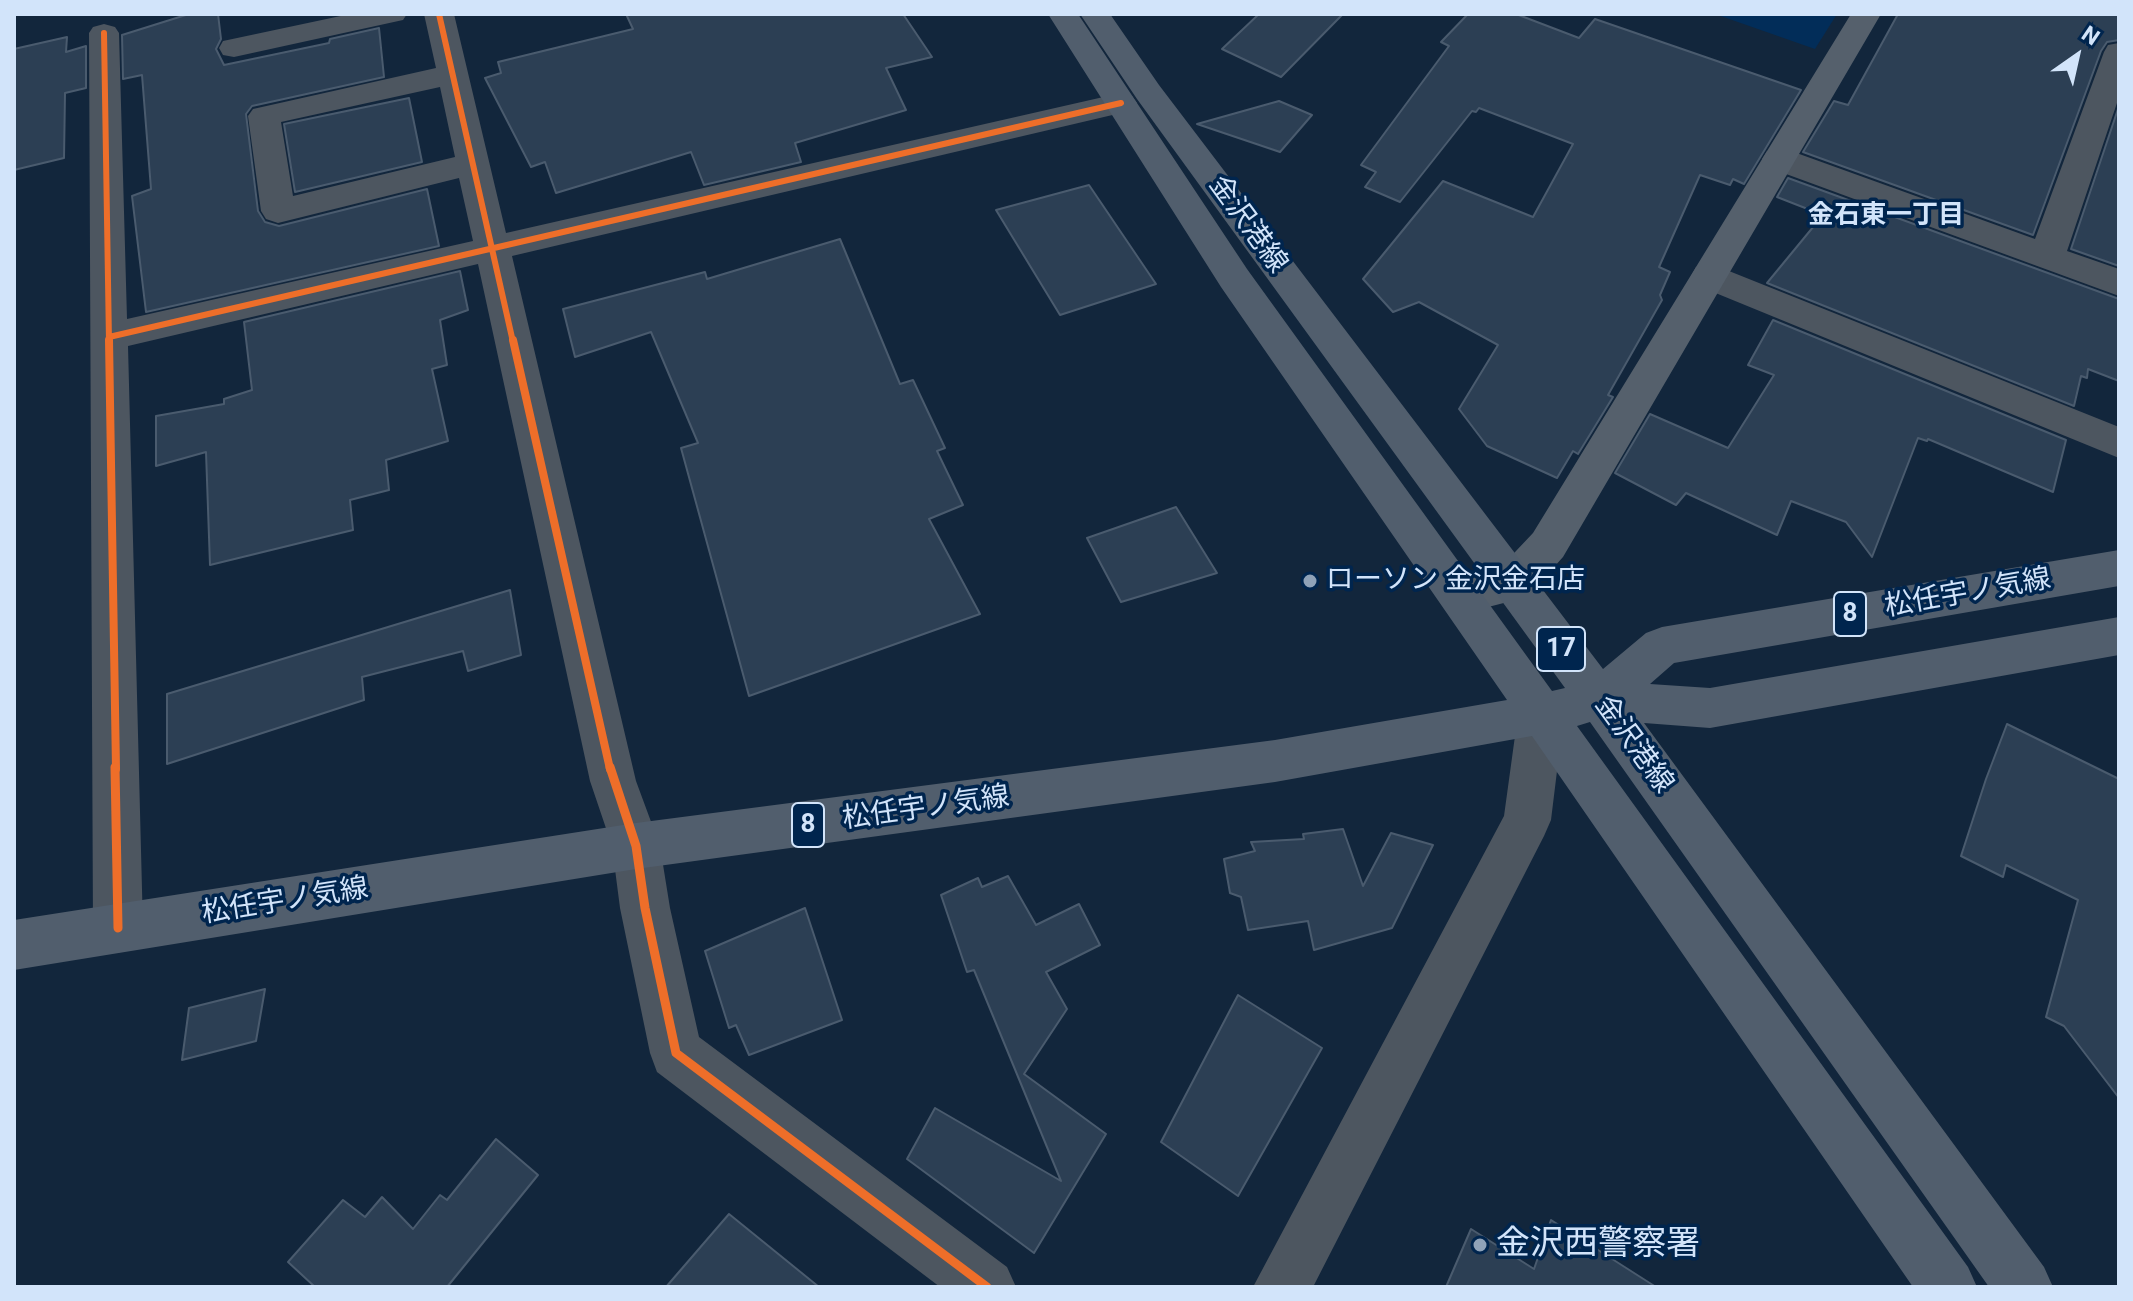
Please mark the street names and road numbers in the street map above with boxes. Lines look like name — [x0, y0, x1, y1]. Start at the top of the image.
street label: 金沢港線 — [1200, 170, 1294, 280]
street label: 松任宇ノ気線 — [1882, 563, 2054, 625]
road number: 8 — [1834, 592, 1866, 636]
road number: 17 — [1537, 627, 1585, 671]
street label: 金沢港線 — [1586, 690, 1680, 800]
street label: 松任宇ノ気線 — [840, 781, 1012, 837]
road number: 8 — [792, 803, 824, 847]
street label: 松任宇ノ気線 — [199, 872, 371, 932]

